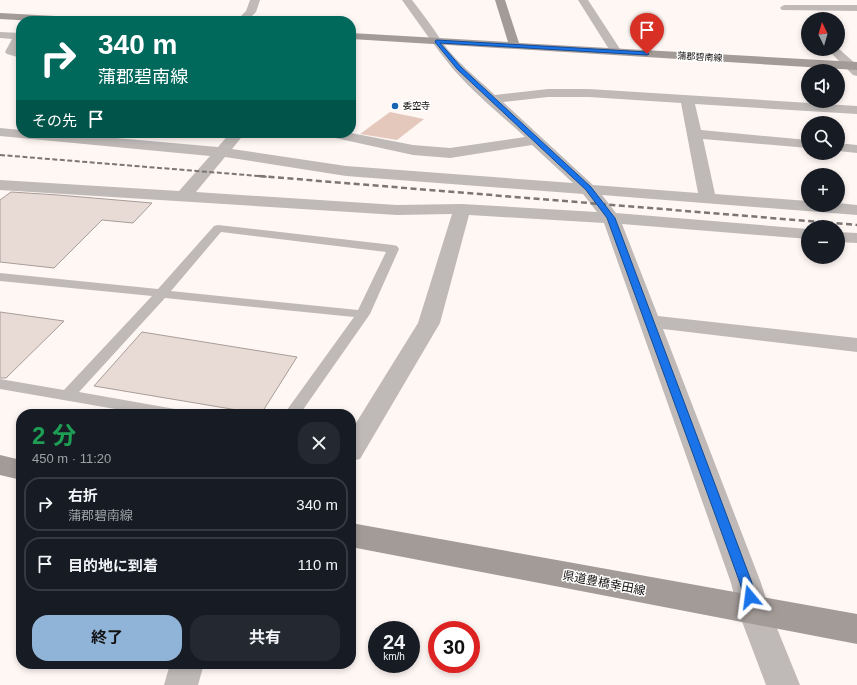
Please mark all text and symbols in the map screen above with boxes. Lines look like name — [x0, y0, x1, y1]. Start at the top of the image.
north arrow — [801, 12, 845, 56]
map controls — [801, 12, 845, 264]
pin — [630, 13, 664, 54]
icon: arrive — [636, 19, 658, 41]
text: 340 m — [98, 29, 177, 60]
icon: right — [32, 32, 84, 84]
street label: 蒲郡碧南線 — [677, 51, 724, 63]
button: sound — [801, 64, 845, 108]
text: 蒲郡碧南線 — [98, 67, 188, 87]
marker: 委空寺 — [390, 101, 400, 111]
place label: 委空寺 — [403, 101, 430, 111]
icon: arrive — [85, 108, 107, 130]
text: その先 — [32, 112, 77, 129]
button: search — [801, 116, 845, 160]
button: + — [801, 168, 845, 212]
button: − — [801, 220, 845, 264]
text: 2 分 — [32, 422, 76, 449]
button: close — [298, 422, 340, 464]
text: 450 m · 11:20 — [32, 451, 111, 466]
text: 右折 — [68, 487, 98, 504]
icon: right — [34, 493, 56, 515]
text: 340 m — [296, 496, 338, 513]
text: 蒲郡碧南線 — [68, 508, 133, 523]
icon: arrive — [34, 553, 56, 575]
text: 110 m — [297, 556, 338, 573]
text: 目的地に到着 — [68, 557, 158, 574]
street label: 県道豊橋幸田線 — [561, 568, 647, 598]
position arrow — [729, 576, 771, 618]
button: 終了 — [32, 615, 182, 661]
button: 共有 — [190, 615, 340, 661]
speed limit sign: 30 — [428, 621, 480, 673]
text: 24 — [383, 631, 405, 653]
text: km/h — [383, 651, 405, 662]

